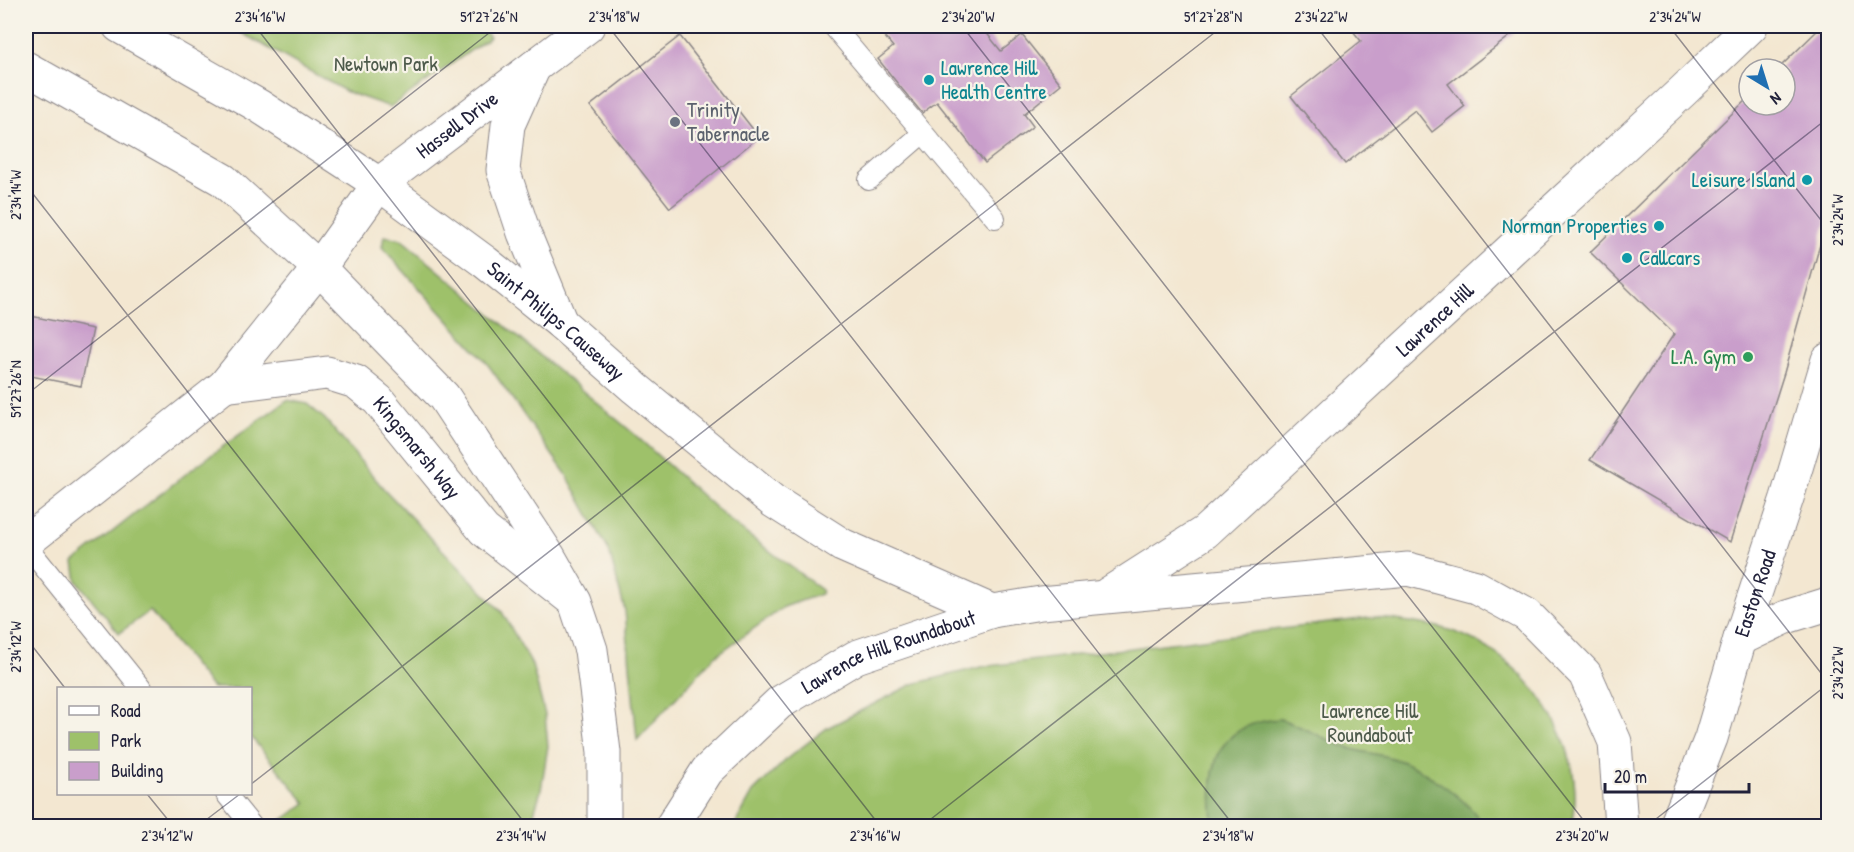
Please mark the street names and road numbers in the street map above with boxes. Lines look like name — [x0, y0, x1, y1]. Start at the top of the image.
street label: Hassell Drive — [410, 84, 504, 165]
street label: Saint Philips Causeway — [481, 254, 631, 387]
street label: Lawrence Hill — [1389, 275, 1481, 363]
street label: Kingsmarsh Way — [366, 390, 468, 505]
street label: Easton Road — [1727, 546, 1783, 641]
street label: Lawrence Hill Roundabout — [796, 602, 980, 700]

